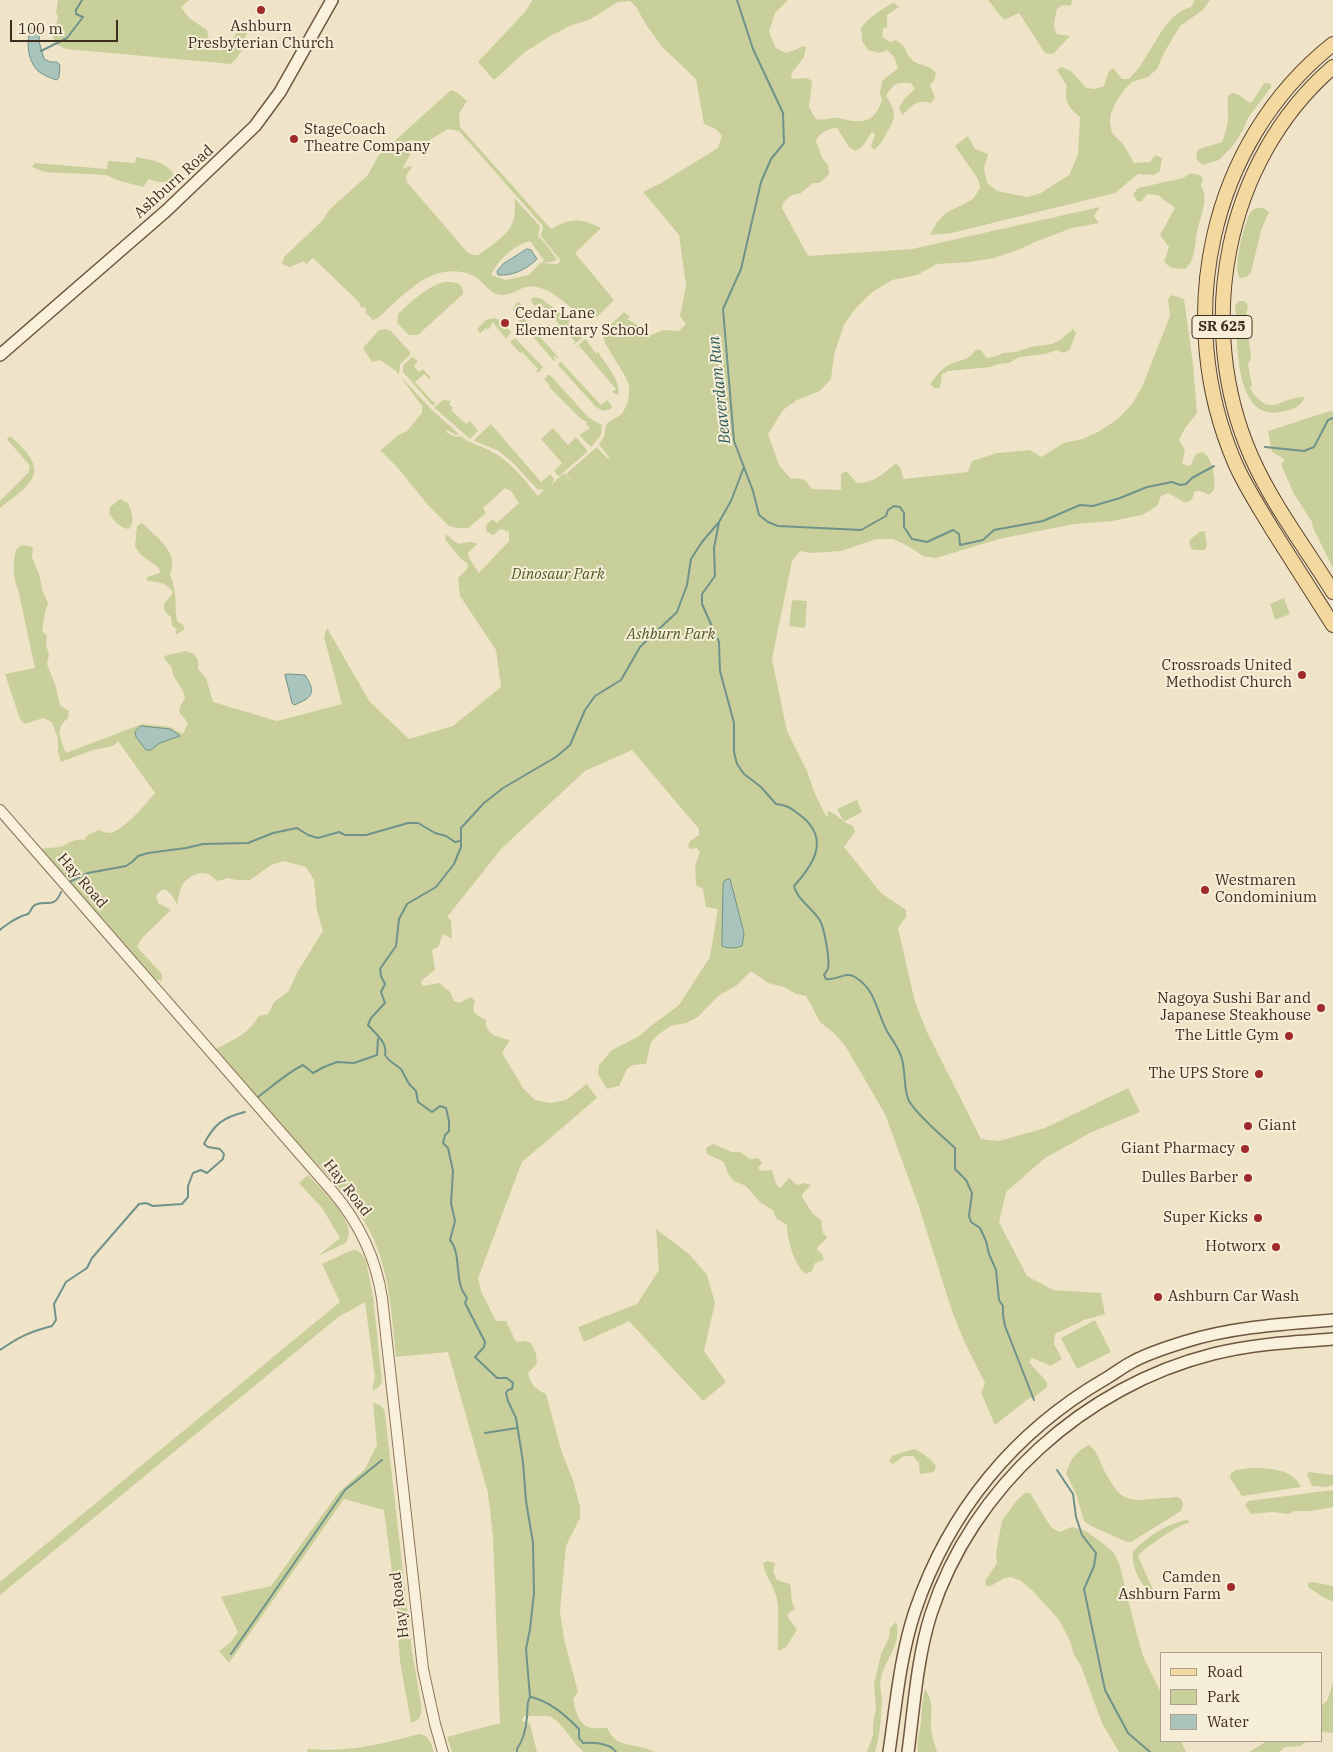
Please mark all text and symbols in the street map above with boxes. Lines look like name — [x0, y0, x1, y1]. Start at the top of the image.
marker: Ashburn Presbyterian Church — [255, 4, 267, 16]
scale bar — [12, 10, 120, 42]
place label: Ashburn Presbyterian Church — [188, 18, 334, 53]
text: 100 m — [18, 19, 63, 38]
place label: StageCoach Theatre Company — [304, 121, 430, 156]
marker: StageCoach Theatre Company — [288, 133, 300, 145]
street label: Ashburn Road — [131, 142, 217, 222]
place label: Cedar Lane Elementary School — [515, 305, 649, 340]
road number: SR 625 — [1192, 316, 1252, 338]
marker: Cedar Lane Elementary School — [499, 317, 511, 329]
water label: Beaverdam Run — [705, 335, 735, 445]
park label: Dinosaur Park — [511, 566, 605, 584]
park label: Ashburn Park — [626, 626, 716, 644]
place label: Crossroads United Methodist Church — [1162, 657, 1292, 692]
marker: Crossroads United Methodist Church — [1296, 669, 1308, 681]
street label: Hay Road — [53, 850, 111, 912]
place label: Westmaren Condominium — [1215, 872, 1317, 907]
marker: Westmaren Condominium — [1199, 884, 1211, 896]
place label: Nagoya Sushi Bar and Japanese Steakhouse — [1157, 990, 1311, 1025]
marker: Nagoya Sushi Bar and Japanese Steakhouse — [1315, 1002, 1327, 1014]
place label: The Little Gym — [1175, 1027, 1279, 1045]
marker: The Little Gym — [1283, 1030, 1295, 1042]
place label: The UPS Store — [1148, 1065, 1249, 1083]
marker: The UPS Store — [1253, 1068, 1265, 1080]
place label: Giant — [1258, 1117, 1297, 1135]
marker: Giant — [1242, 1120, 1254, 1132]
place label: Giant Pharmacy — [1121, 1140, 1235, 1158]
marker: Giant Pharmacy — [1239, 1143, 1251, 1155]
street label: Hay Road — [319, 1156, 375, 1220]
place label: Dulles Barber — [1142, 1169, 1238, 1187]
marker: Dulles Barber — [1242, 1172, 1254, 1184]
place label: Super Kicks — [1163, 1209, 1248, 1227]
marker: Super Kicks — [1252, 1212, 1264, 1224]
place label: Hotworx — [1205, 1238, 1266, 1256]
marker: Hotworx — [1270, 1241, 1282, 1253]
place label: Ashburn Car Wash — [1168, 1288, 1299, 1306]
marker: Ashburn Car Wash — [1152, 1291, 1164, 1303]
place label: Camden Ashburn Farm — [1118, 1569, 1221, 1604]
street label: Hay Road — [387, 1571, 413, 1639]
marker: Camden Ashburn Farm — [1225, 1581, 1237, 1593]
legend — [1160, 1652, 1323, 1742]
text: Road — [1207, 1662, 1243, 1681]
text: Park — [1207, 1687, 1240, 1706]
text: Water — [1207, 1712, 1249, 1731]

